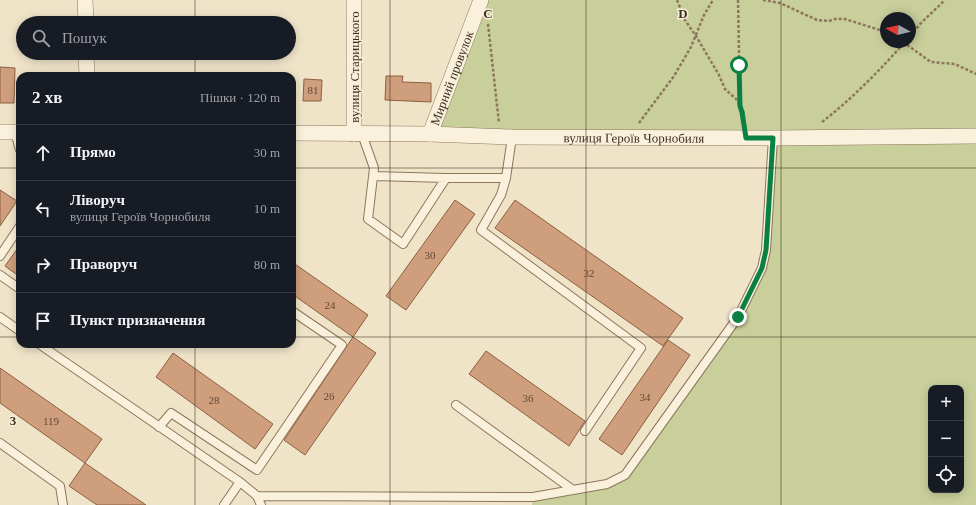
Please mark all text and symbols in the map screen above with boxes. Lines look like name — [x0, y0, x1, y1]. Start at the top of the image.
text: C — [483, 6, 493, 21]
text: D — [678, 6, 688, 21]
street label: вулиця Старицького — [347, 11, 362, 123]
north arrow — [880, 12, 916, 48]
search box — [16, 16, 296, 60]
icon: search — [30, 27, 52, 49]
street label: Мирний провулок — [427, 28, 476, 127]
text: Пошук — [62, 30, 107, 46]
route start — [730, 56, 748, 74]
house number: 81 — [308, 84, 319, 96]
text: 2 хв — [32, 88, 62, 107]
text: Пішки · 120 m — [200, 90, 280, 105]
street label: вулиця Героїв Чорнобиля — [564, 130, 704, 145]
icon: ahead — [32, 142, 54, 164]
text: Прямо — [70, 144, 116, 160]
text: 30 m — [254, 145, 280, 160]
text: Ліворуч — [70, 192, 125, 208]
icon: left — [32, 198, 54, 220]
text: 10 m — [254, 201, 280, 216]
text: вулиця Героїв Чорнобиля — [70, 209, 211, 224]
house number: 30 — [425, 249, 436, 261]
icon: right — [32, 254, 54, 276]
text: Праворуч — [70, 256, 137, 272]
text: 80 m — [254, 257, 280, 272]
house number: 32 — [584, 267, 595, 279]
house number: 24 — [325, 299, 336, 311]
route end — [729, 308, 747, 326]
icon: arrive — [32, 310, 54, 332]
text: Пункт призначення — [70, 312, 205, 328]
map controls — [928, 385, 964, 493]
button: + — [928, 385, 964, 421]
house number: 26 — [324, 390, 335, 402]
house number: 34 — [640, 391, 651, 403]
house number: 36 — [523, 392, 534, 404]
house number: 28 — [209, 394, 220, 406]
text: 3 — [10, 413, 17, 428]
house number: 119 — [43, 415, 60, 427]
button: − — [928, 421, 964, 457]
button: locate — [928, 457, 964, 493]

